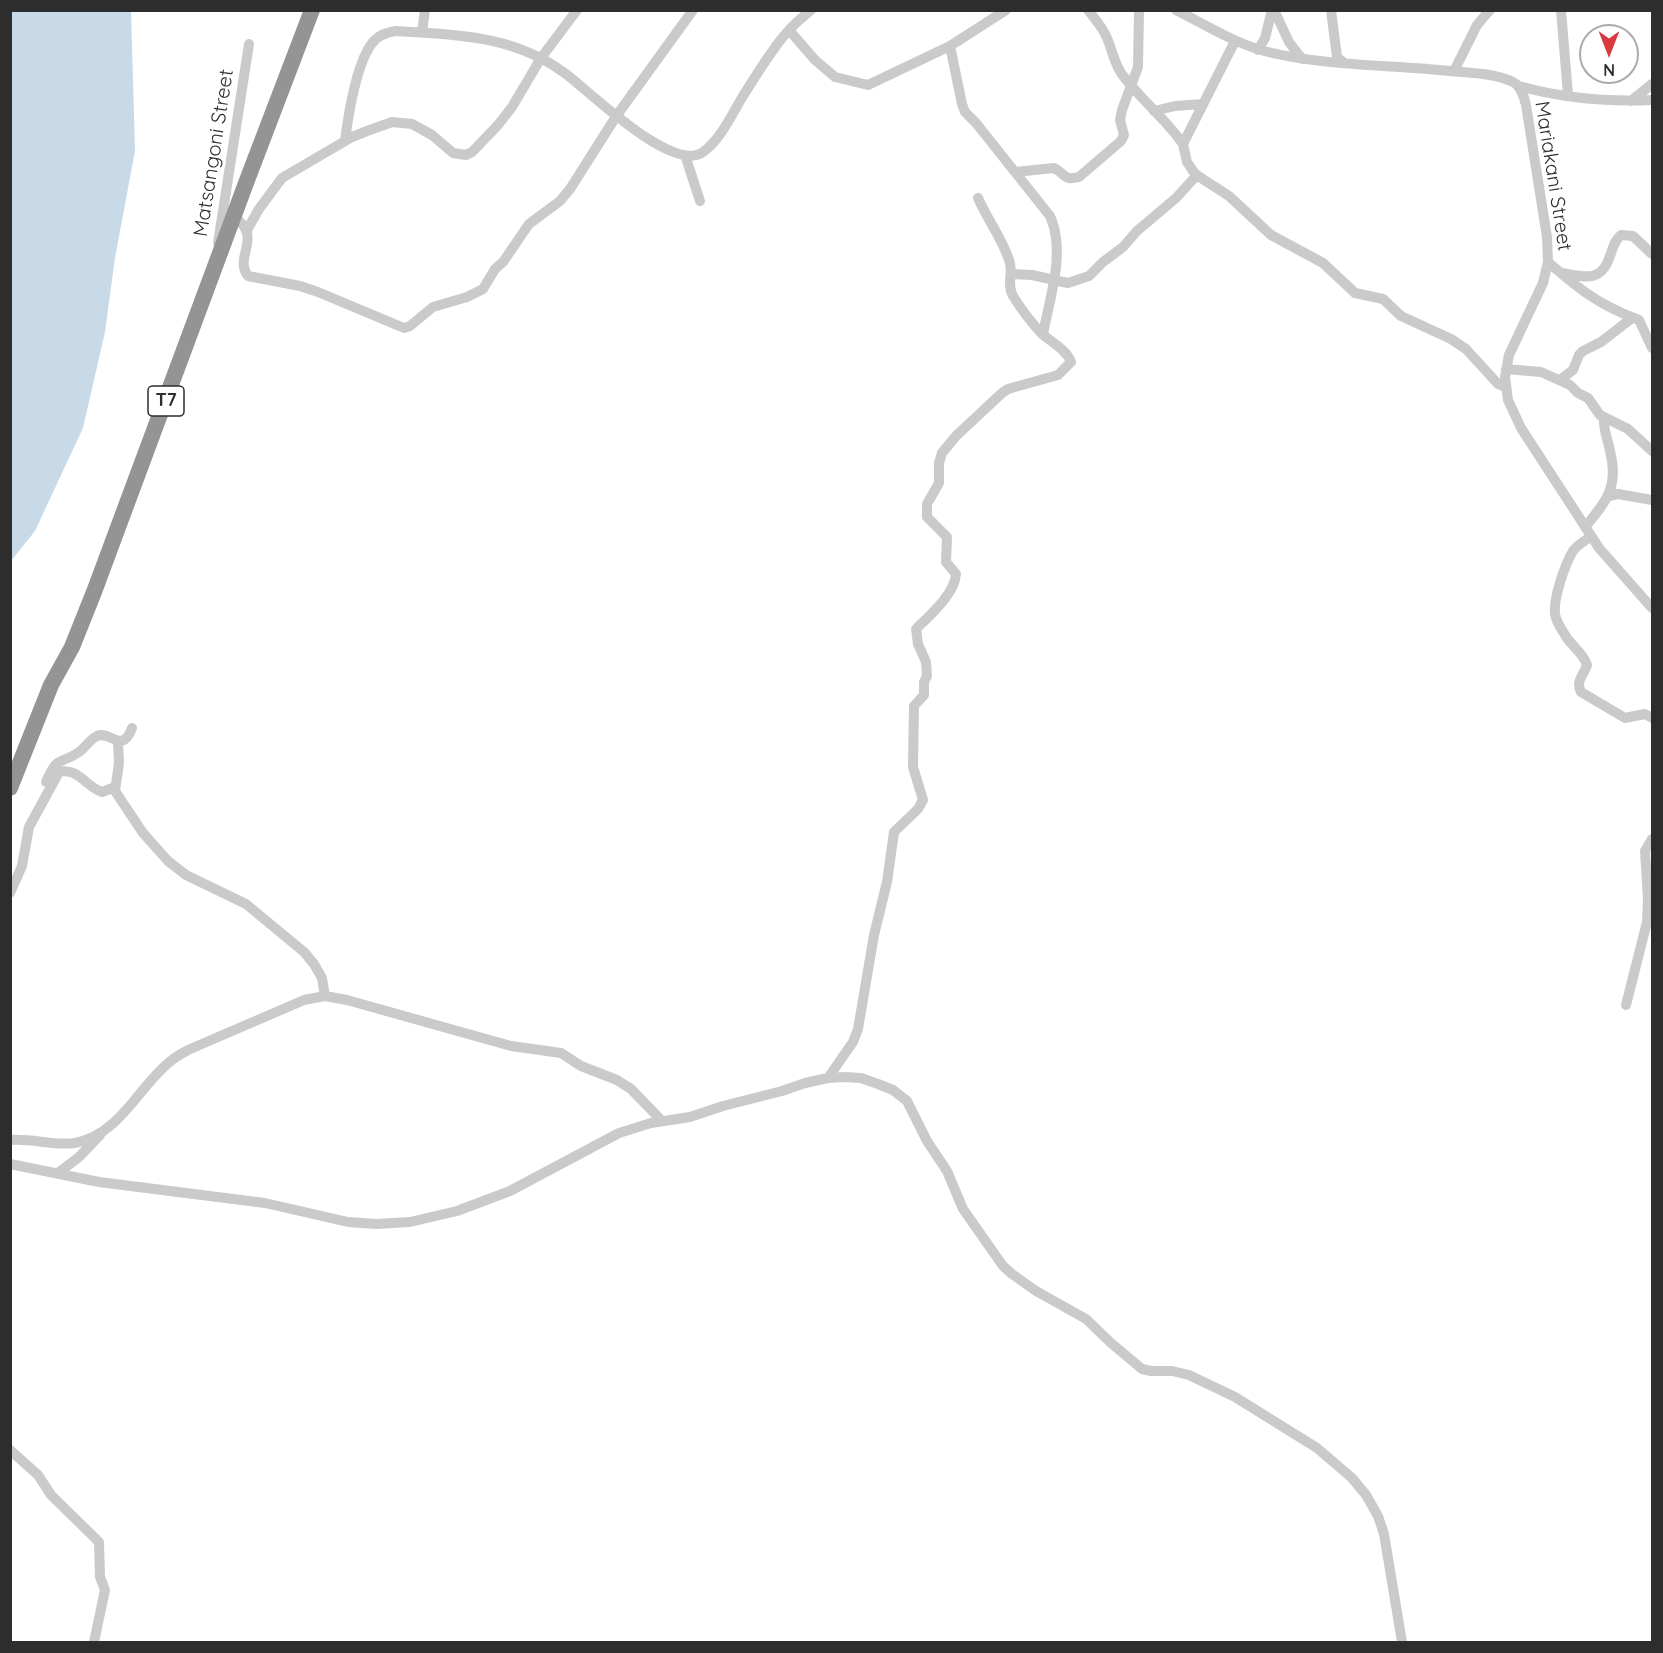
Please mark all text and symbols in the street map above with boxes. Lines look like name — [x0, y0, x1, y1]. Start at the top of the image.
north arrow — [1579, 24, 1639, 84]
text: N — [1603, 60, 1615, 80]
street label: Matsangoni Street — [189, 68, 239, 238]
street label: Mariakani Street — [1529, 99, 1577, 253]
road number: T7 — [148, 386, 184, 416]

